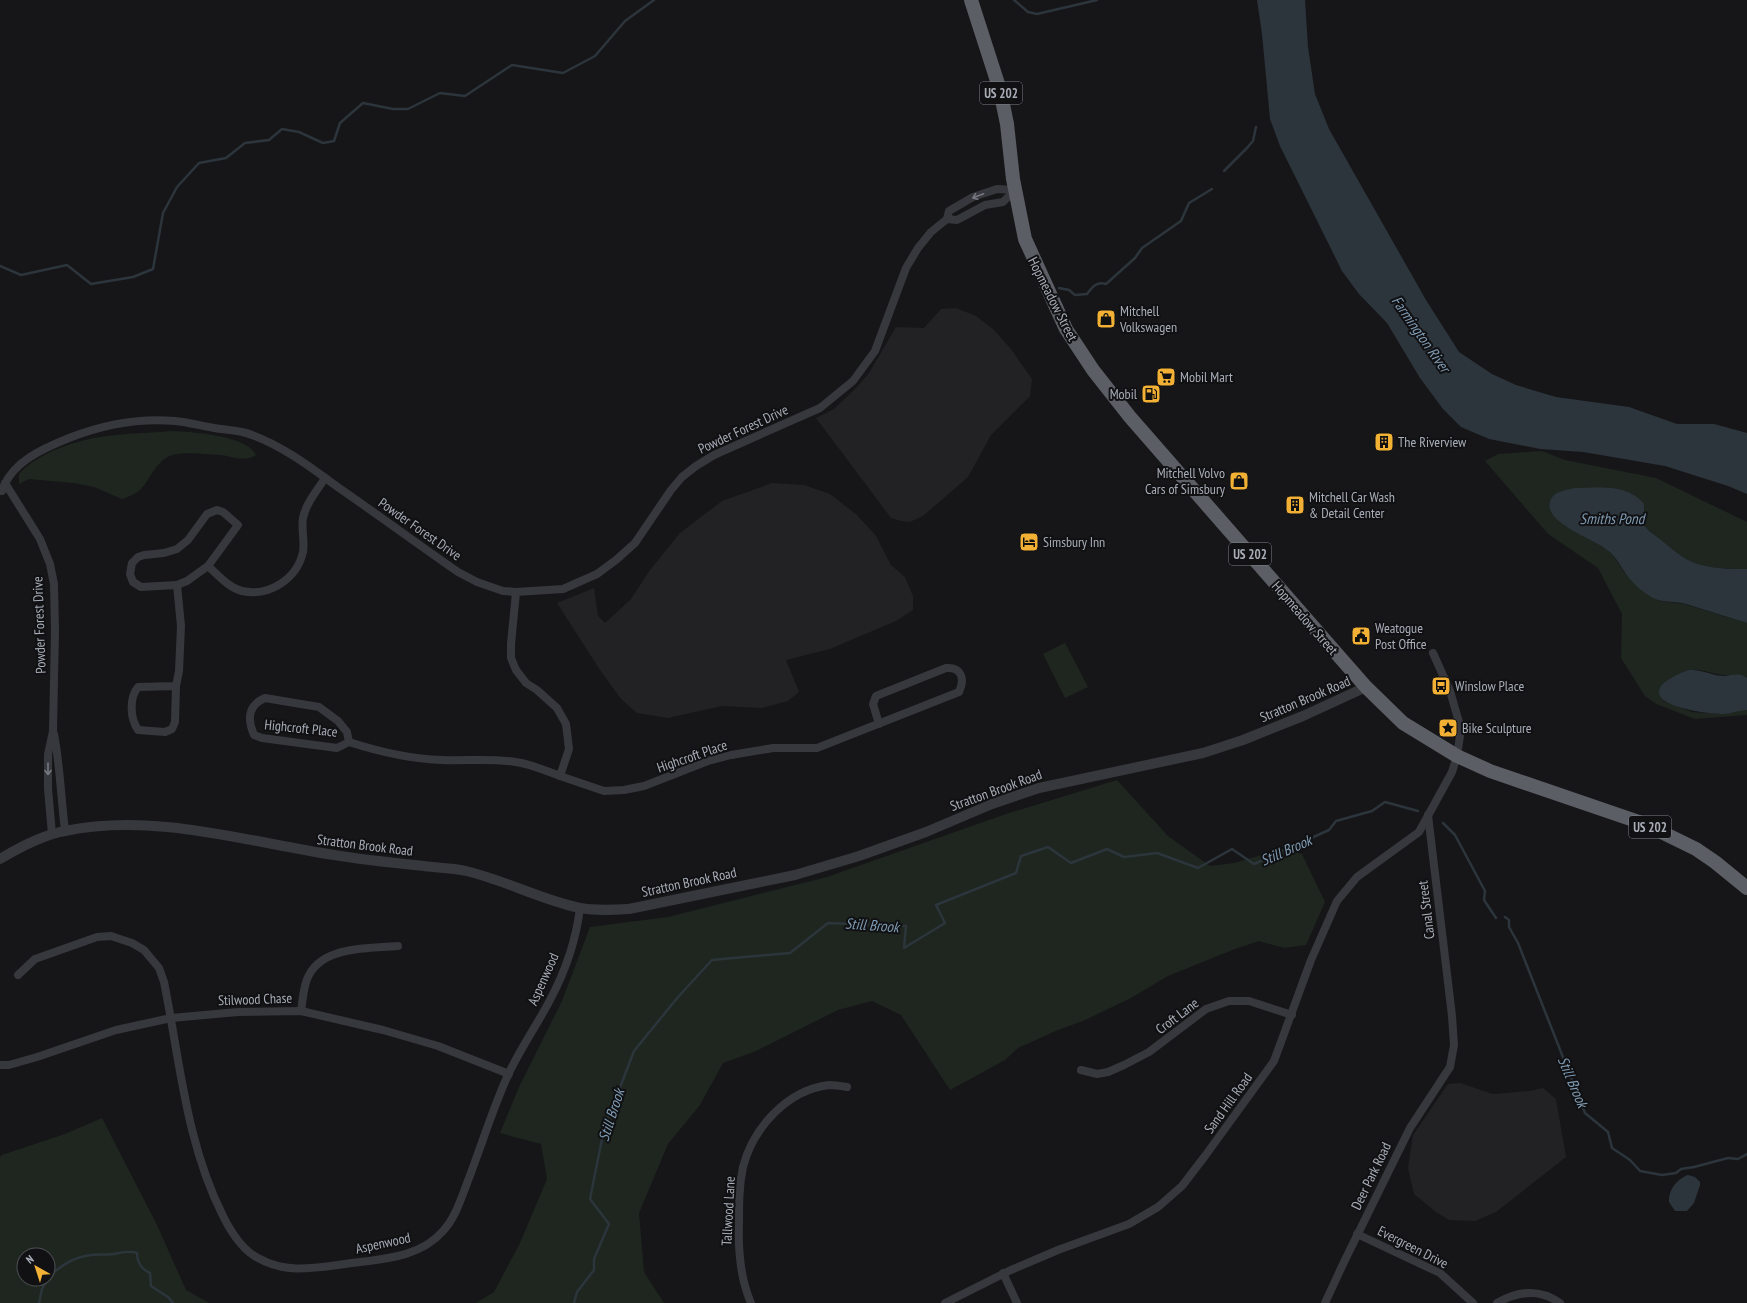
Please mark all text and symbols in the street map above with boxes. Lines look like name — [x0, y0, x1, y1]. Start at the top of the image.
road number: US 202 — [980, 82, 1022, 104]
one-way arrow — [972, 192, 984, 200]
street label: Hopmeadow Street — [1024, 254, 1082, 344]
water label: Farmington River — [1388, 292, 1455, 378]
place label: Mitchell Volkswagen — [1119, 302, 1177, 336]
shop icon: Mitchell Volkswagen — [1095, 308, 1117, 330]
supermarket icon: Mobil Mart — [1155, 366, 1177, 388]
place label: Mobil Mart — [1180, 368, 1233, 386]
fuel station icon: Mobil — [1140, 383, 1162, 405]
place label: Mobil — [1110, 385, 1138, 403]
street label: Powder Forest Drive — [695, 400, 791, 458]
building icon: The Riverview — [1373, 431, 1395, 453]
place label: The Riverview — [1398, 433, 1467, 451]
place label: Mitchell Volvo Cars of Simsbury — [1145, 464, 1226, 498]
shop icon: Mitchell Volvo Cars of Simsbury — [1228, 470, 1250, 492]
place label: Mitchell Car Wash & Detail Center — [1309, 488, 1395, 522]
street label: Powder Forest Drive — [375, 494, 465, 564]
building icon: Mitchell Car Wash & Detail Center — [1284, 494, 1306, 516]
water label: Smiths Pond — [1580, 509, 1647, 528]
hotel icon: Simsbury Inn — [1018, 531, 1040, 553]
place label: Simsbury Inn — [1043, 533, 1105, 551]
road number: US 202 — [1229, 543, 1271, 565]
street label: Powder Forest Drive — [28, 576, 50, 674]
street label: Hopmeadow Street — [1268, 577, 1342, 659]
place label: Weatogue Post Office — [1375, 619, 1427, 653]
public building icon: Weatogue Post Office — [1350, 625, 1372, 647]
street label: Stratton Brook Road — [1257, 672, 1353, 726]
bus stop icon: Winslow Place — [1430, 675, 1452, 697]
place label: Winslow Place — [1455, 677, 1524, 695]
street label: Highcroft Place — [264, 715, 339, 741]
place icon: Bike Sculpture — [1437, 717, 1459, 739]
place label: Bike Sculpture — [1462, 719, 1532, 737]
street label: Highcroft Place — [654, 735, 730, 776]
one-way arrow — [44, 762, 52, 775]
street label: Stratton Brook Road — [948, 765, 1044, 815]
road number: US 202 — [1629, 816, 1671, 838]
water label: Still Brook — [1257, 829, 1316, 870]
street label: Stratton Brook Road — [316, 830, 414, 860]
street label: Stratton Brook Road — [640, 863, 738, 901]
street label: Canal Street — [1413, 880, 1439, 940]
water label: Still Brook — [844, 914, 902, 937]
street label: Aspenwood — [523, 950, 563, 1008]
street label: Stilwood Chase — [218, 989, 293, 1009]
street label: Croft Lane — [1152, 994, 1202, 1038]
water label: Still Brook — [1554, 1053, 1593, 1113]
street label: Sand Hill Road — [1200, 1069, 1256, 1137]
water label: Still Brook — [594, 1084, 629, 1144]
street label: Deer Park Road — [1347, 1139, 1395, 1213]
street label: Tallwood Lane — [717, 1176, 739, 1246]
street label: Evergreen Drive — [1375, 1222, 1452, 1273]
street label: Aspenwood — [354, 1228, 412, 1258]
north arrow — [16, 1247, 56, 1287]
text: N — [23, 1252, 36, 1267]

